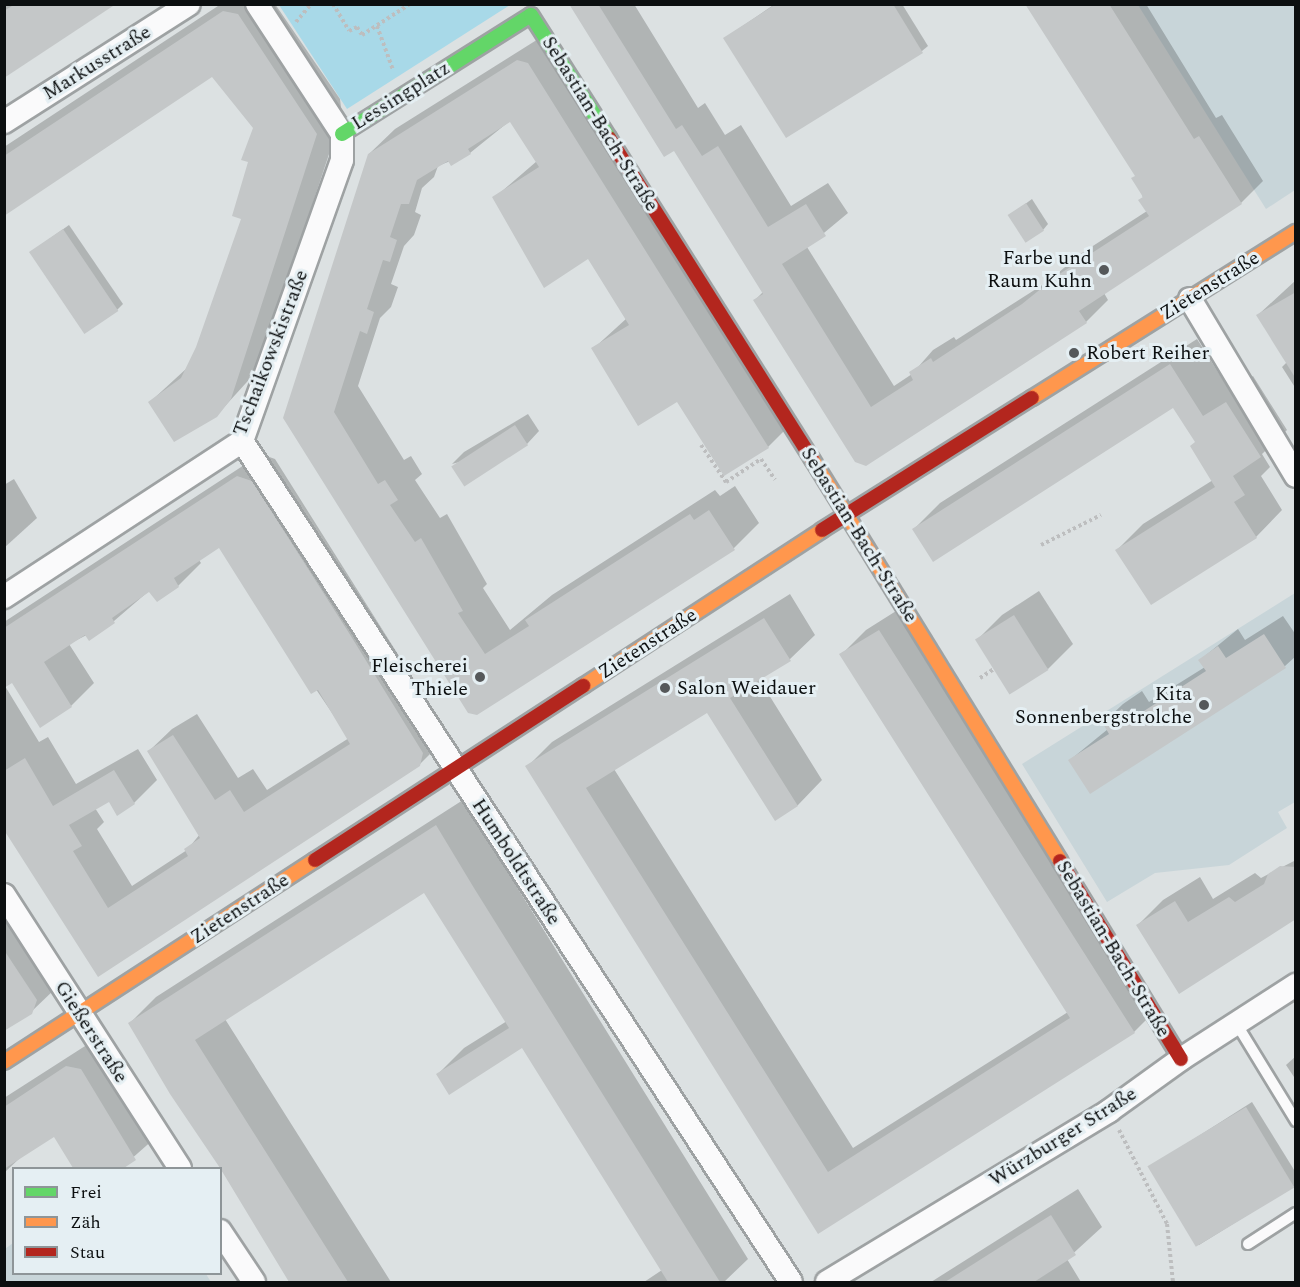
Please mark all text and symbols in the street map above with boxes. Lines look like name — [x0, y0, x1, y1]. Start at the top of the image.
street label: Markusstraße — [39, 20, 155, 106]
street label: Sebastian-Bach-Straße — [536, 32, 664, 216]
street label: Lessingplatz — [347, 56, 455, 136]
place label: Farbe und Raum Kuhn — [987, 246, 1092, 293]
street label: Zietenstraße — [1156, 246, 1264, 326]
marker: Farbe und Raum Kuhn — [1097, 263, 1111, 277]
street label: Tschaikowskistraße — [228, 267, 314, 439]
place label: Robert Reiher — [1086, 341, 1209, 365]
marker: Robert Reiher — [1067, 346, 1081, 360]
street label: Sebastian-Bach-Straße — [795, 443, 923, 627]
street label: Zietenstraße — [594, 603, 702, 685]
place label: Fleischerei Thiele — [371, 654, 468, 701]
marker: Fleischerei Thiele — [473, 670, 487, 684]
place label: Salon Weidauer — [677, 676, 816, 700]
marker: Salon Weidauer — [658, 681, 672, 695]
place label: Kita Sonnenbergstrolche — [1015, 682, 1192, 729]
marker: Kita Sonnenbergstrolche — [1197, 698, 1211, 712]
street label: Humboldtstraße — [466, 794, 566, 930]
street label: Sebastian-Bach-Straße — [1051, 856, 1175, 1042]
street label: Zietenstraße — [186, 868, 294, 950]
street label: Gießerstraße — [49, 977, 133, 1087]
street label: Würzburger Straße — [985, 1082, 1141, 1192]
legend — [12, 1167, 222, 1275]
text: Frei — [70, 1179, 102, 1206]
text: Zäh — [70, 1209, 101, 1236]
text: Stau — [70, 1239, 105, 1266]

